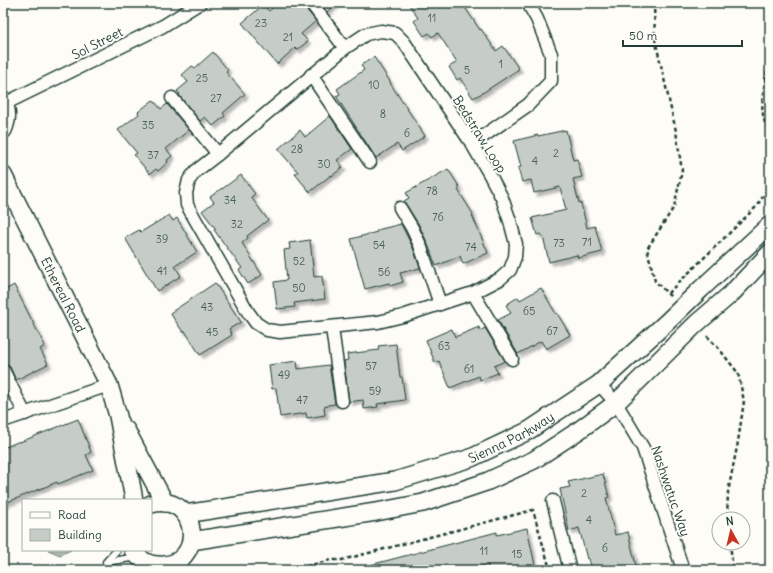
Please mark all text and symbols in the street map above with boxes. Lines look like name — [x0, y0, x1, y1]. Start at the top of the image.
house number: 11 — [428, 11, 436, 25]
house number: 23 — [255, 16, 267, 30]
scale bar — [623, 22, 742, 48]
street label: Sol Street — [69, 23, 126, 64]
text: 50 m — [629, 28, 658, 43]
house number: 21 — [283, 30, 293, 44]
house number: 1 — [499, 57, 503, 71]
house number: 5 — [464, 63, 470, 77]
house number: 25 — [196, 71, 208, 85]
house number: 10 — [368, 78, 380, 92]
house number: 27 — [210, 91, 222, 105]
street label: Bedstraw Loop — [449, 92, 510, 176]
house number: 8 — [380, 107, 386, 121]
house number: 35 — [142, 118, 154, 132]
house number: 6 — [404, 126, 410, 140]
house number: 28 — [291, 142, 303, 156]
house number: 2 — [553, 146, 559, 160]
house number: 37 — [147, 148, 159, 162]
house number: 4 — [532, 154, 538, 168]
house number: 30 — [317, 157, 331, 171]
house number: 78 — [426, 184, 438, 198]
house number: 34 — [224, 193, 236, 207]
house number: 76 — [432, 210, 444, 224]
house number: 32 — [231, 217, 243, 231]
house number: 39 — [156, 232, 168, 246]
house number: 71 — [582, 235, 592, 249]
house number: 73 — [553, 236, 565, 250]
house number: 54 — [373, 238, 385, 252]
house number: 74 — [465, 240, 477, 254]
street label: Ethereal Road — [37, 254, 89, 336]
house number: 52 — [293, 254, 305, 268]
house number: 41 — [157, 264, 167, 278]
house number: 56 — [378, 265, 390, 279]
house number: 50 — [292, 281, 306, 295]
house number: 43 — [201, 300, 213, 314]
house number: 65 — [523, 304, 535, 318]
house number: 67 — [546, 324, 558, 338]
house number: 45 — [206, 325, 218, 339]
house number: 63 — [438, 339, 450, 353]
house number: 57 — [365, 359, 377, 373]
house number: 61 — [464, 362, 474, 376]
house number: 49 — [278, 368, 290, 382]
house number: 59 — [369, 384, 381, 398]
house number: 47 — [296, 393, 308, 407]
street label: Sienna Parkway — [465, 408, 557, 467]
street label: Nashwatuc Way — [647, 443, 694, 539]
house number: 2 — [581, 486, 587, 500]
legend — [22, 499, 152, 551]
text: Road — [58, 507, 86, 522]
north arrow — [711, 511, 751, 551]
house number: 4 — [586, 513, 592, 527]
text: N — [725, 514, 734, 529]
text: Building — [58, 527, 102, 542]
house number: 6 — [602, 541, 608, 555]
house number: 11 — [480, 544, 488, 558]
house number: 15 — [512, 547, 522, 561]

